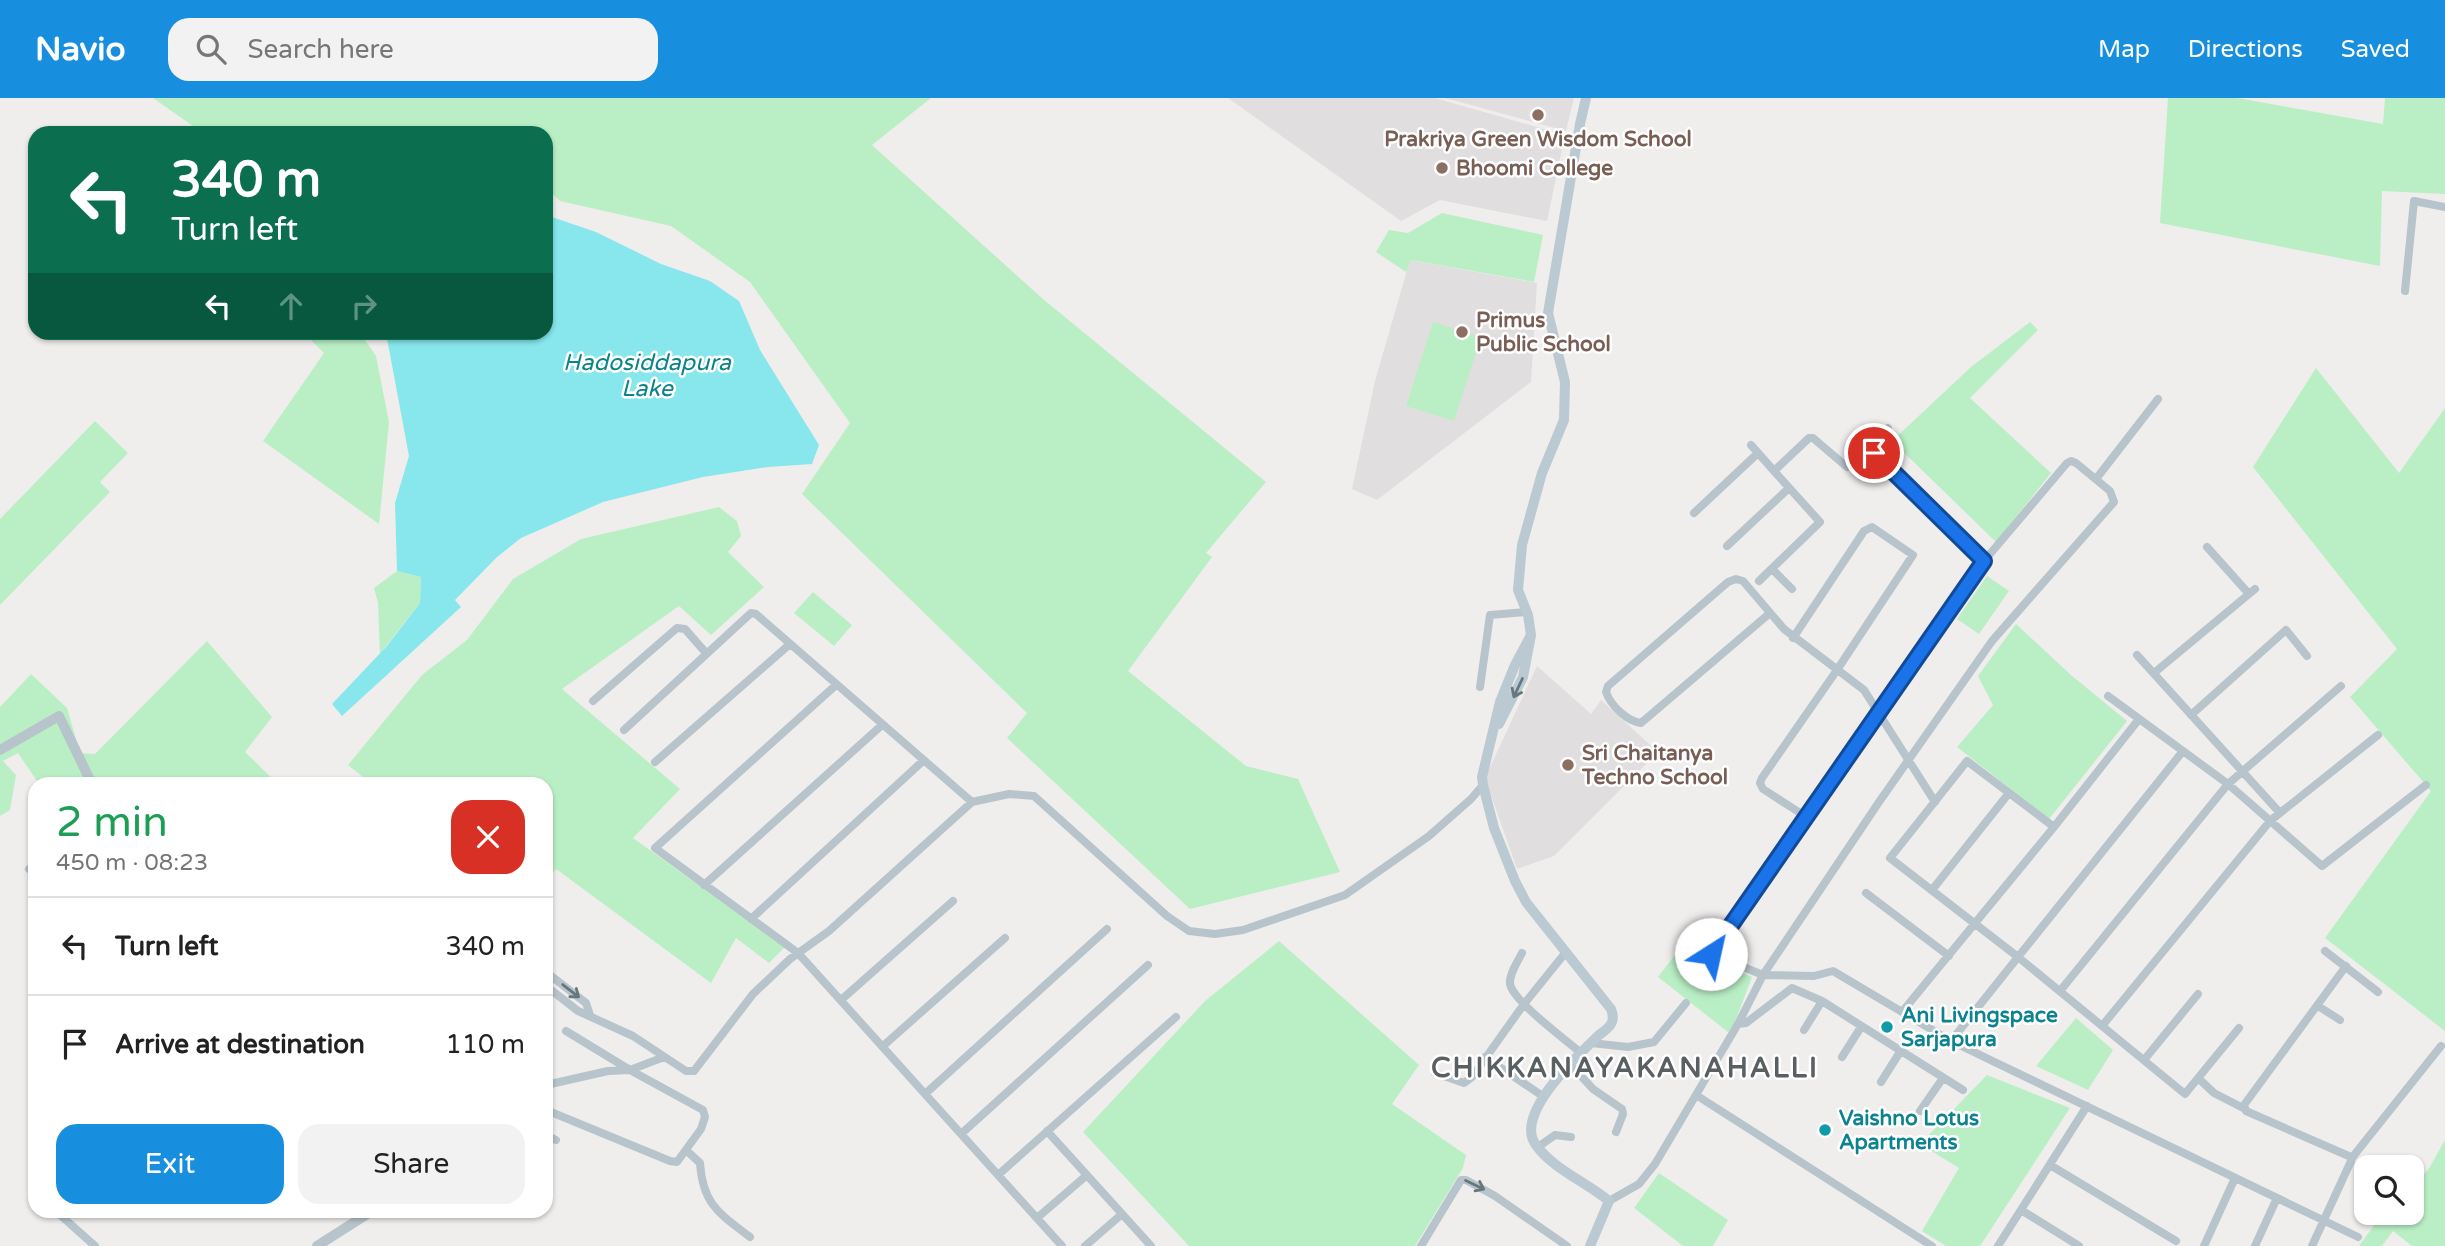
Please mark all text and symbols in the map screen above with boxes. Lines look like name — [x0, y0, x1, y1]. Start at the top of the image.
search box — [168, 18, 658, 81]
text: Navio — [35, 30, 126, 69]
icon: search — [192, 30, 230, 68]
text: Search here — [248, 34, 394, 65]
text: Map — [2098, 35, 2150, 64]
text: Directions — [2188, 35, 2303, 64]
text: Saved — [2341, 35, 2410, 64]
marker: Prakriya Green Wisdom School — [1530, 107, 1546, 123]
place label: Prakriya Green Wisdom School — [1384, 127, 1692, 152]
text: 340 m — [171, 151, 321, 210]
icon: left — [56, 154, 147, 245]
place label: Bhoomi College — [1456, 156, 1613, 181]
marker: Bhoomi College — [1434, 160, 1450, 176]
text: Turn left — [171, 211, 298, 249]
icon: left — [199, 287, 237, 325]
icon: ahead — [272, 287, 310, 325]
icon: right — [345, 287, 383, 325]
place label: Primus Public School — [1476, 308, 1611, 357]
marker: Primus Public School — [1454, 324, 1470, 340]
water label: Hadosiddapura Lake — [563, 349, 732, 403]
pin — [1844, 423, 1904, 483]
icon: arrive — [1855, 434, 1893, 472]
one-way arrow — [1511, 677, 1524, 698]
place label: Sri Chaitanya Techno School — [1581, 741, 1728, 790]
marker: Sri Chaitanya Techno School — [1560, 757, 1576, 773]
text: 2 min — [56, 797, 168, 848]
button: close — [451, 800, 525, 874]
text: 450 m · 08:23 — [56, 849, 208, 877]
position arrow — [1674, 917, 1748, 991]
icon: left — [56, 927, 94, 965]
text: Turn left — [115, 931, 218, 962]
text: 340 m — [445, 931, 525, 962]
one-way arrow — [561, 984, 580, 999]
place label: Ani Livingspace Sarjapura — [1901, 1003, 2058, 1052]
marker: Ani Livingspace Sarjapura — [1879, 1019, 1895, 1035]
icon: arrive — [56, 1025, 94, 1063]
text: Arrive at destination — [115, 1029, 365, 1060]
text: 110 m — [445, 1029, 525, 1060]
district label: CHIKKANAYAKANAHALLI — [1431, 1051, 1819, 1085]
place label: Vaishno Lotus Apartments — [1839, 1106, 1979, 1155]
marker: Vaishno Lotus Apartments — [1817, 1122, 1833, 1138]
button: Exit — [56, 1124, 284, 1204]
button: Share — [298, 1124, 525, 1204]
map controls — [2354, 1155, 2424, 1225]
button: search — [2354, 1155, 2424, 1225]
one-way arrow — [1464, 1179, 1485, 1193]

